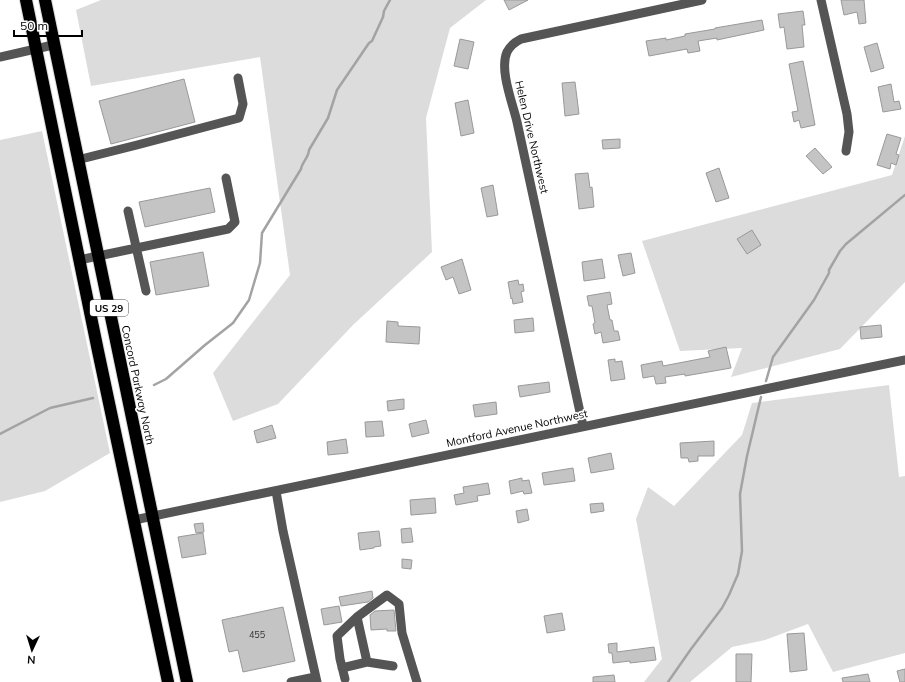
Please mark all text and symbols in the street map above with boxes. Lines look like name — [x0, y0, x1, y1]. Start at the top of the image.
scale bar — [14, 12, 82, 38]
text: 50 m — [20, 18, 48, 33]
street label: Helen Drive Northwest — [512, 79, 552, 195]
road number: US 29 — [90, 300, 128, 316]
street label: Concord Parkway North — [119, 324, 157, 446]
street label: Montford Avenue Northwest — [445, 406, 589, 450]
house number: 455 — [249, 629, 266, 640]
north arrow — [12, 630, 52, 670]
text: N — [27, 653, 36, 667]

